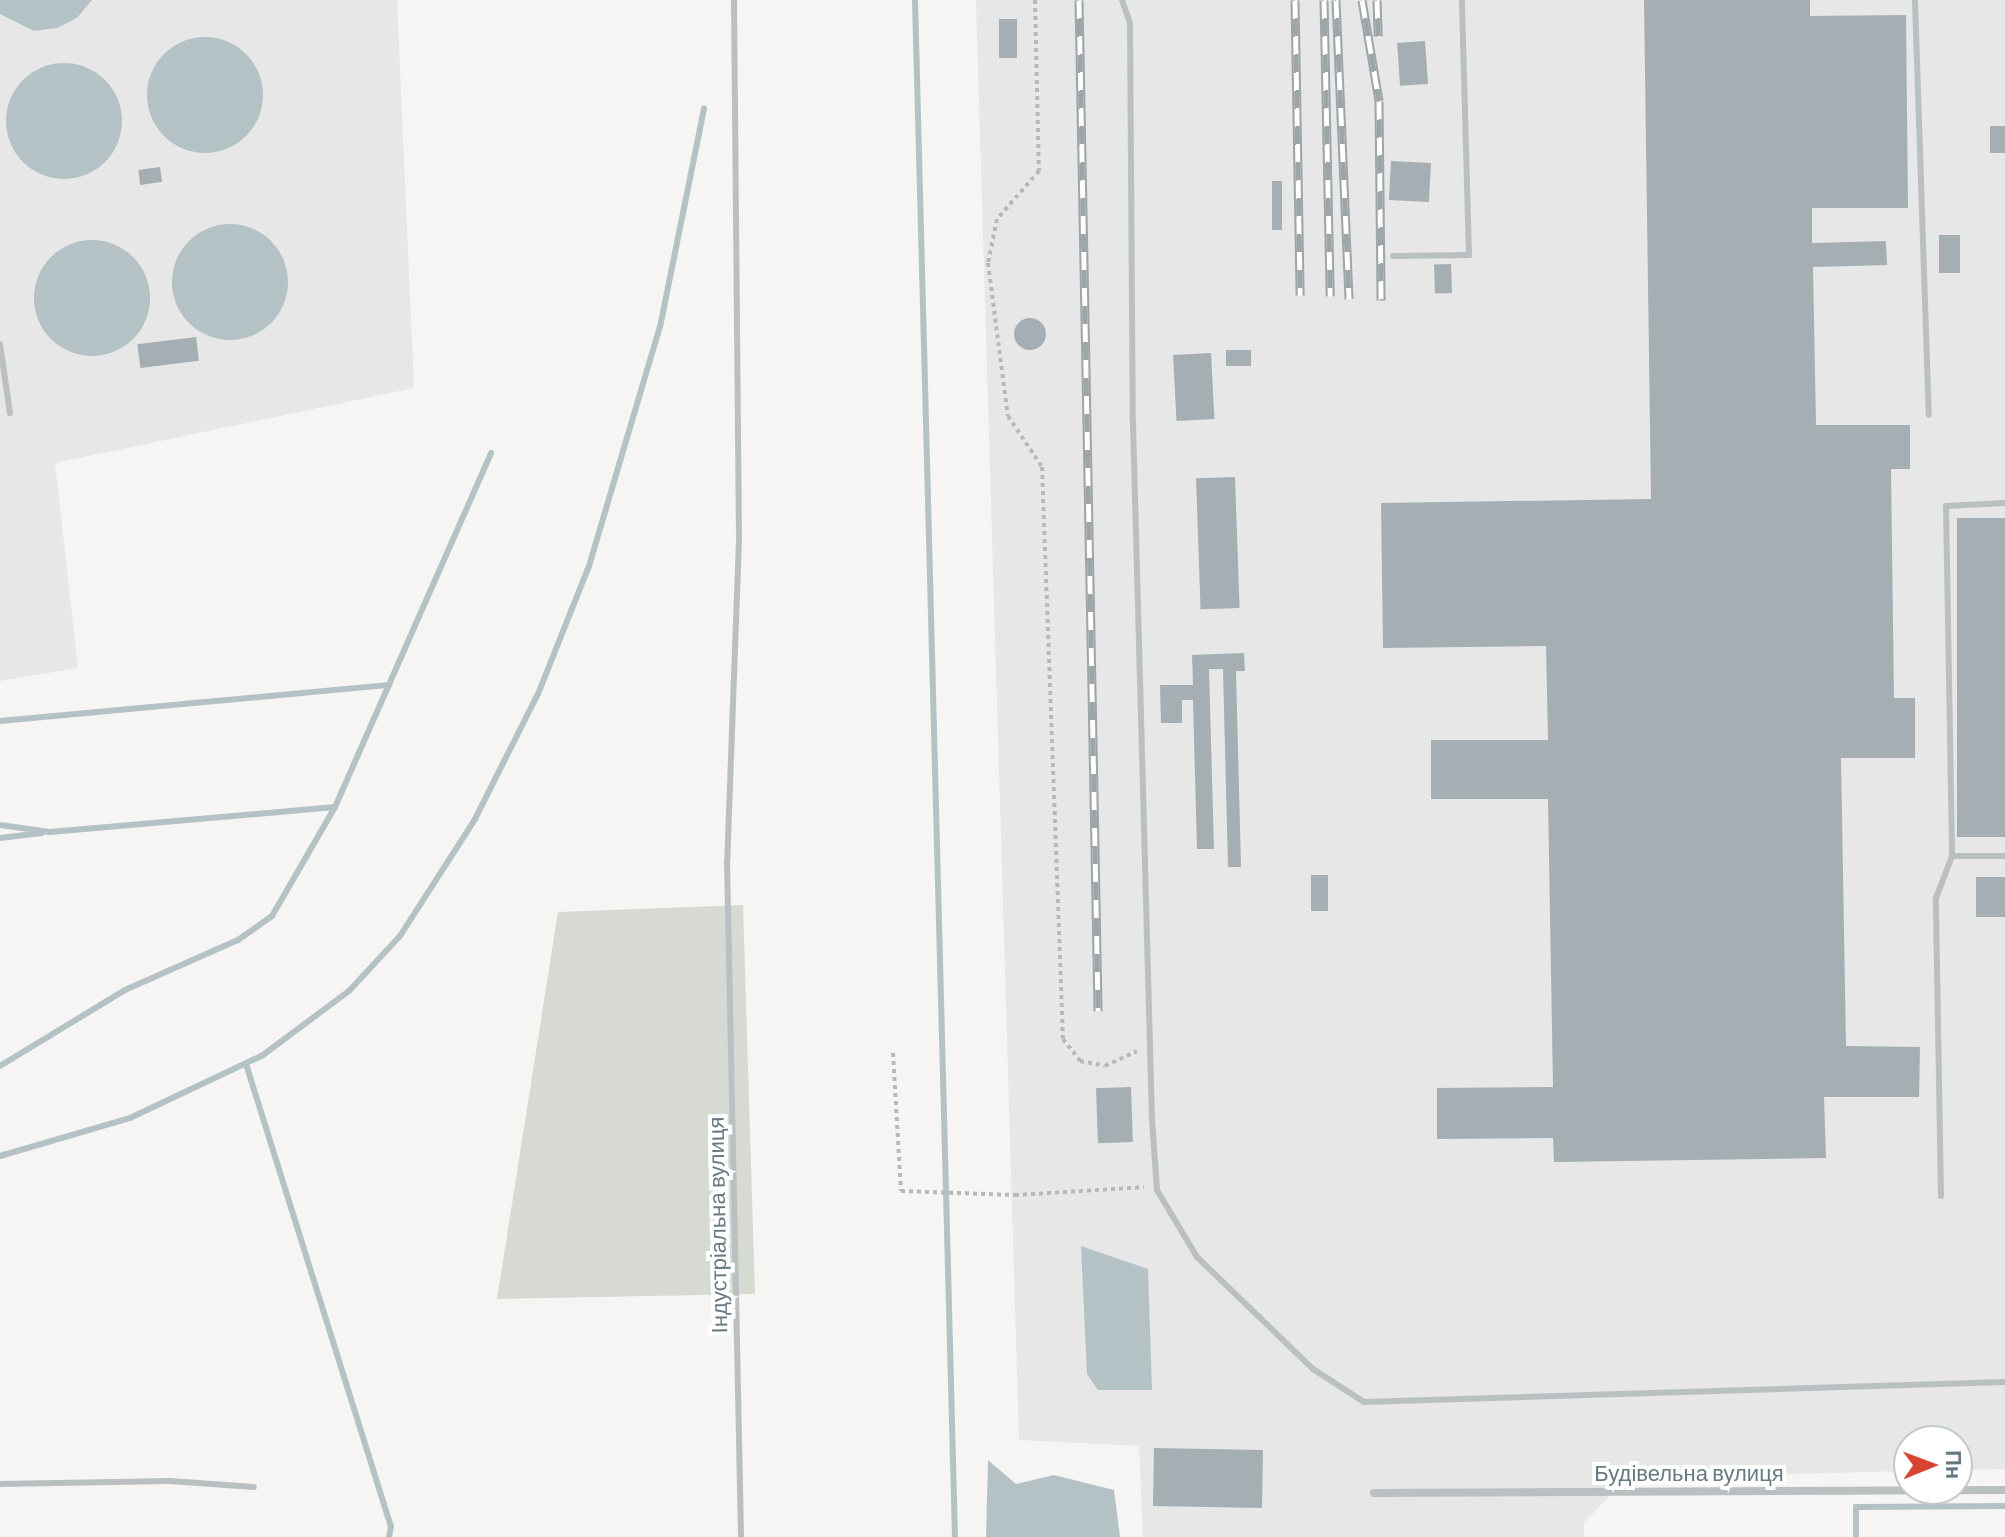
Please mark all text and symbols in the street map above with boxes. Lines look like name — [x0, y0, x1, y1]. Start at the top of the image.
street label: Індустріальна вулиця — [702, 1116, 732, 1334]
north arrow — [1893, 1425, 1973, 1505]
text: Пн — [1942, 1450, 1968, 1479]
street label: Будівельна вулиця — [1594, 1460, 1784, 1486]

